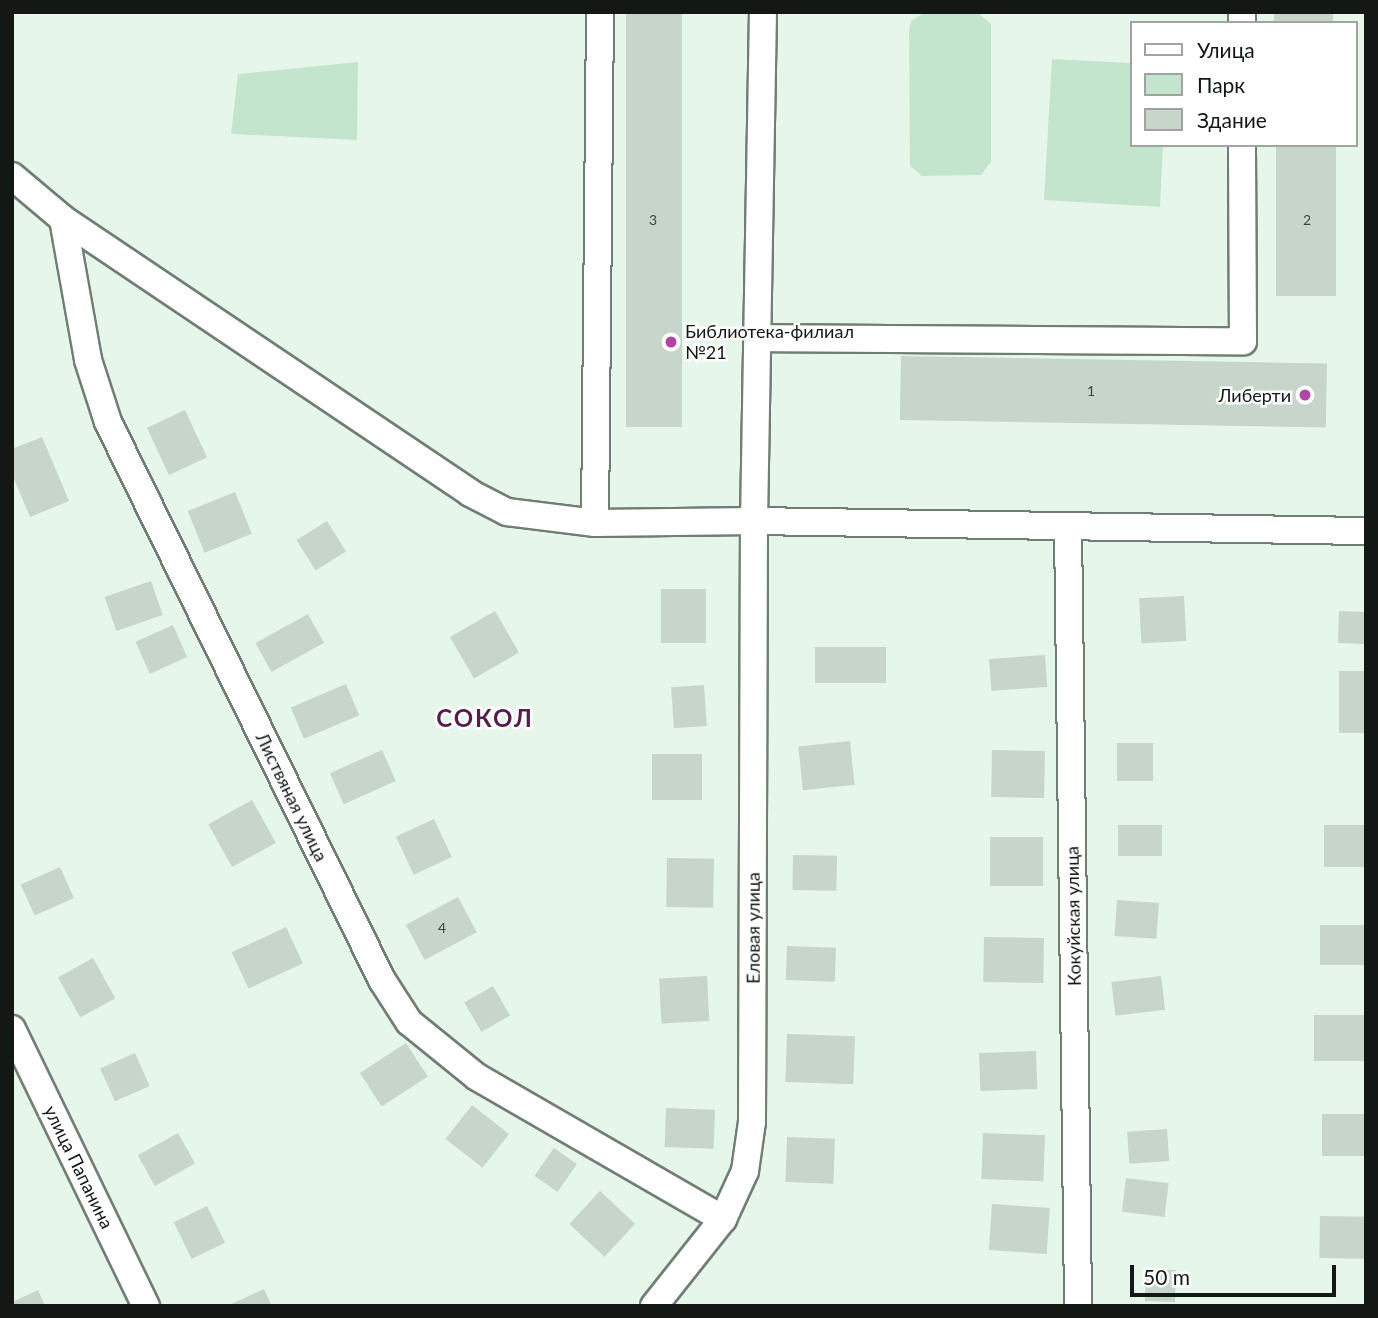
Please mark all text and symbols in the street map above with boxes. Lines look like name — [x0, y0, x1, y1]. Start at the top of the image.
legend — [1130, 21, 1357, 147]
text: Улица — [1197, 37, 1255, 62]
text: Парк — [1197, 72, 1245, 97]
text: Здание — [1197, 107, 1267, 132]
house number: 3 — [649, 212, 657, 228]
house number: 2 — [1303, 212, 1311, 228]
place label: Библиотека-филиал №21 — [685, 321, 854, 364]
marker: Библиотека-филиал №21 — [663, 334, 679, 350]
house number: 1 — [1087, 383, 1095, 399]
place label: Либерти — [1218, 384, 1291, 406]
marker: Либерти — [1297, 387, 1313, 403]
district label: СОКОЛ — [437, 704, 533, 732]
street label: Листвяная улица — [252, 729, 332, 865]
street label: Кокуйская улица — [1061, 846, 1085, 986]
street label: Еловая улица — [742, 872, 764, 984]
house number: 4 — [438, 920, 446, 936]
street label: улица Папанина — [40, 1102, 118, 1232]
scale bar — [1133, 1252, 1340, 1296]
text: 50 m — [1143, 1264, 1190, 1289]

